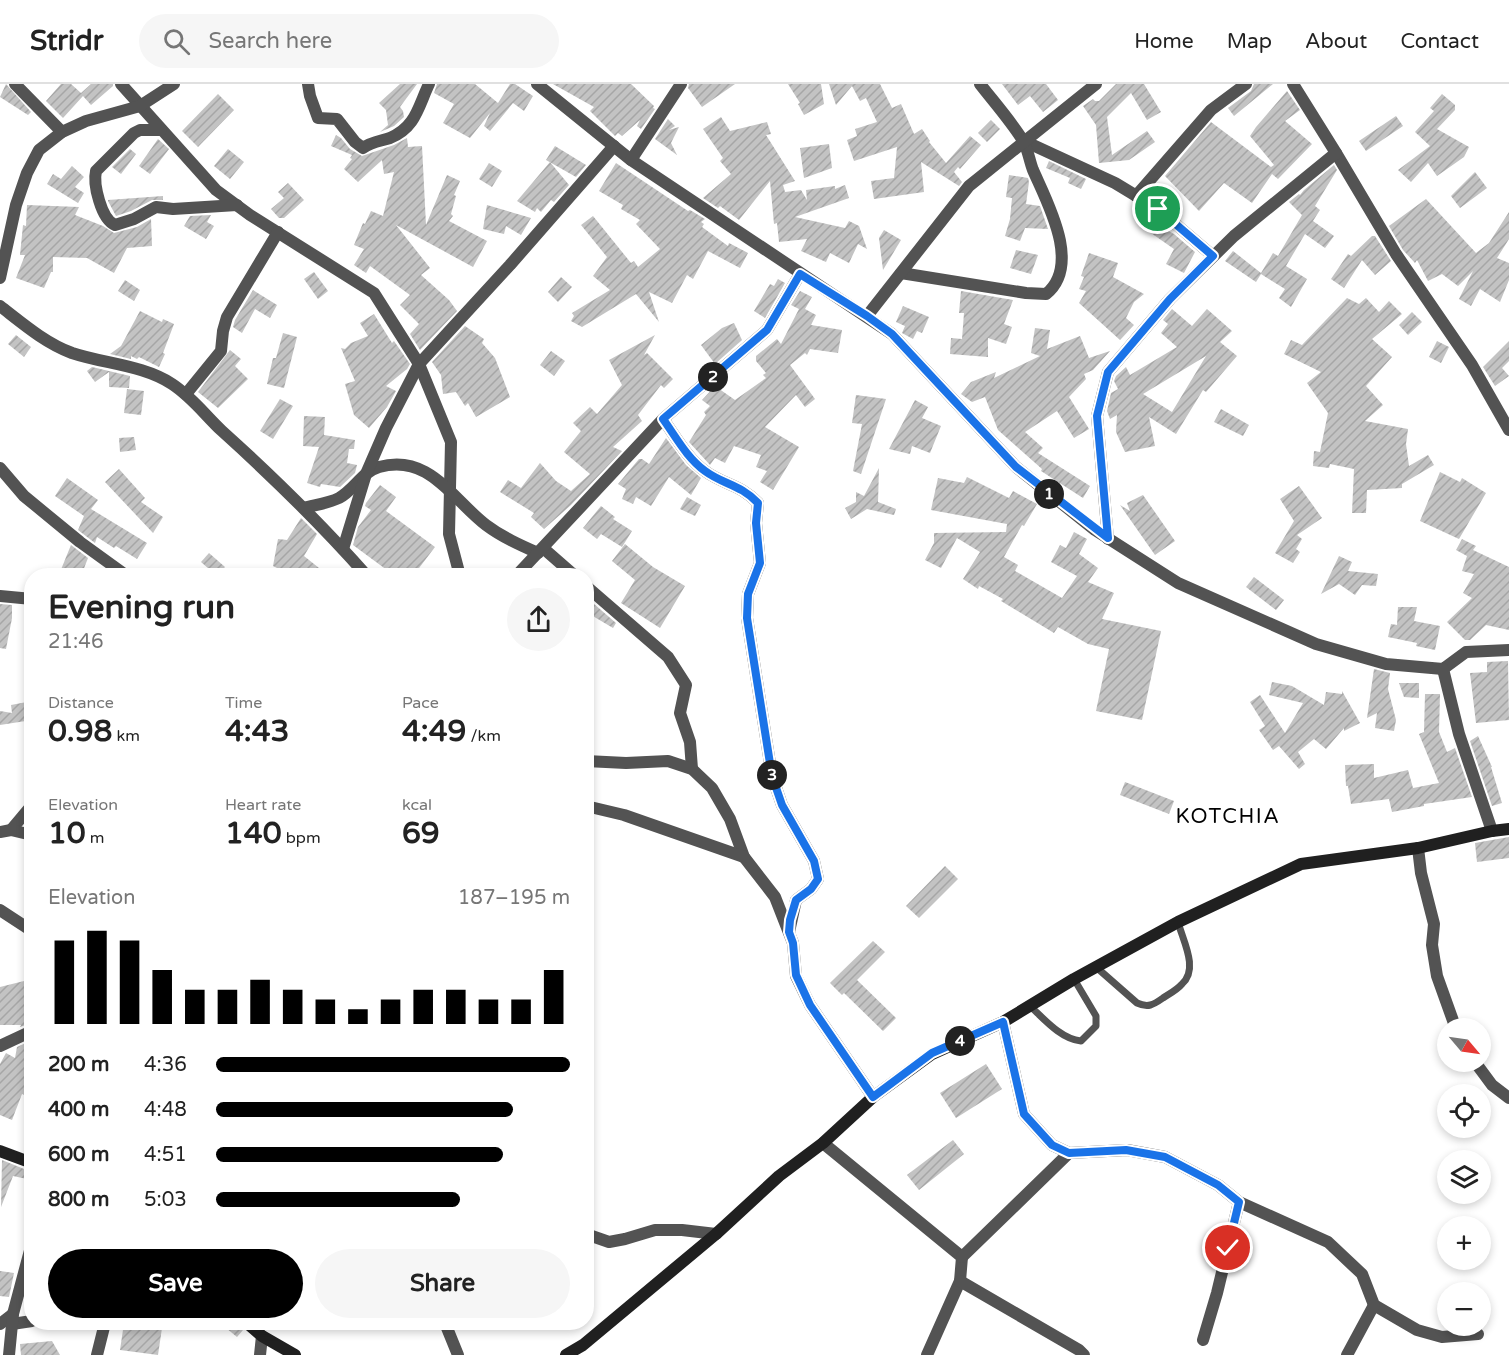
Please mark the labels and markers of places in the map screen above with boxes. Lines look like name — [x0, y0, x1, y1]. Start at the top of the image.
pin — [1132, 183, 1183, 234]
pin: 2 — [698, 362, 728, 392]
pin: 1 — [1034, 479, 1064, 509]
pin: 3 — [757, 760, 787, 790]
pin: 4 — [945, 1026, 975, 1056]
pin — [1202, 1222, 1253, 1273]

